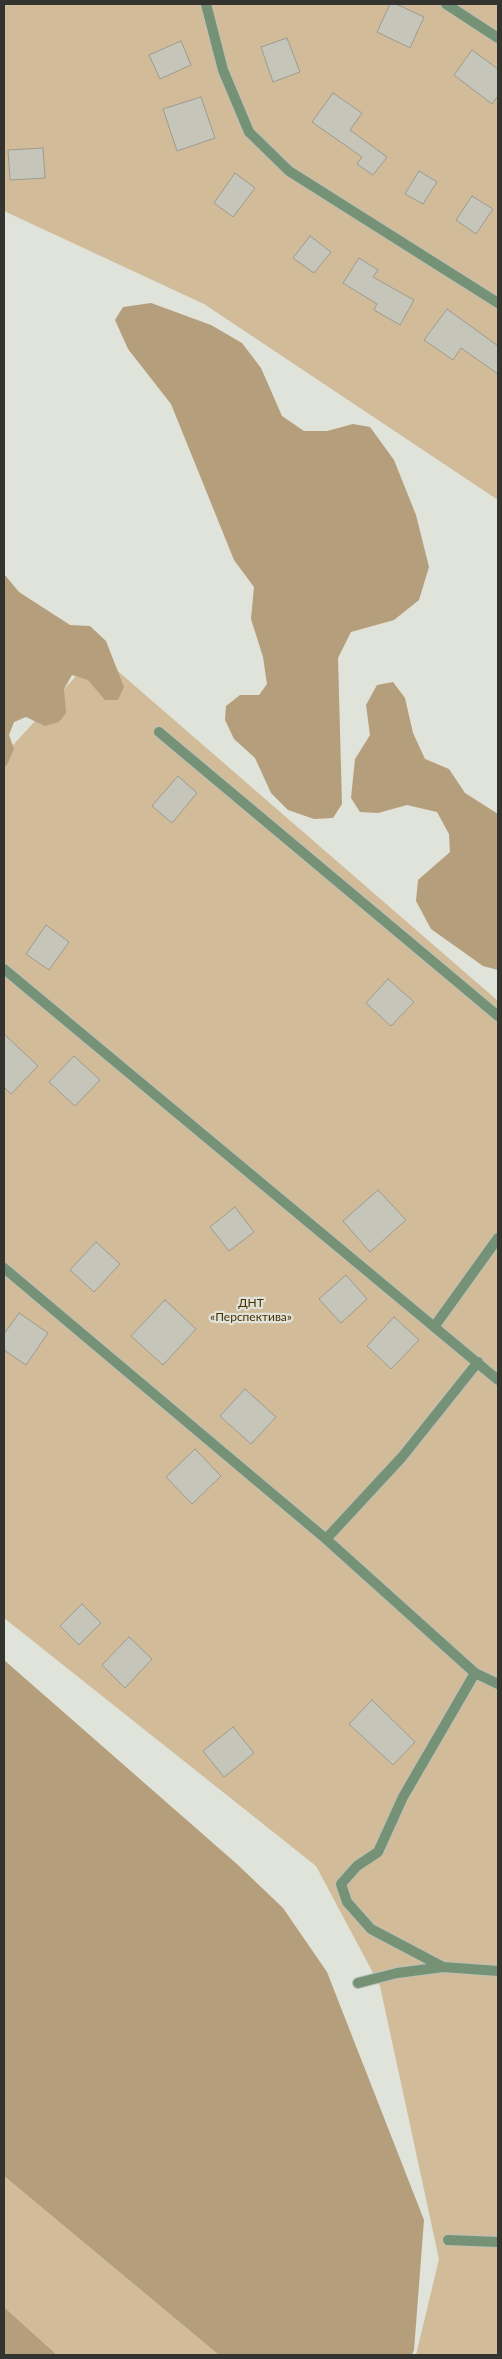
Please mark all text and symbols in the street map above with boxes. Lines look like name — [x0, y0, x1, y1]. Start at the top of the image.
park label: ДНТ «Перспектива» — [210, 1296, 292, 1324]

